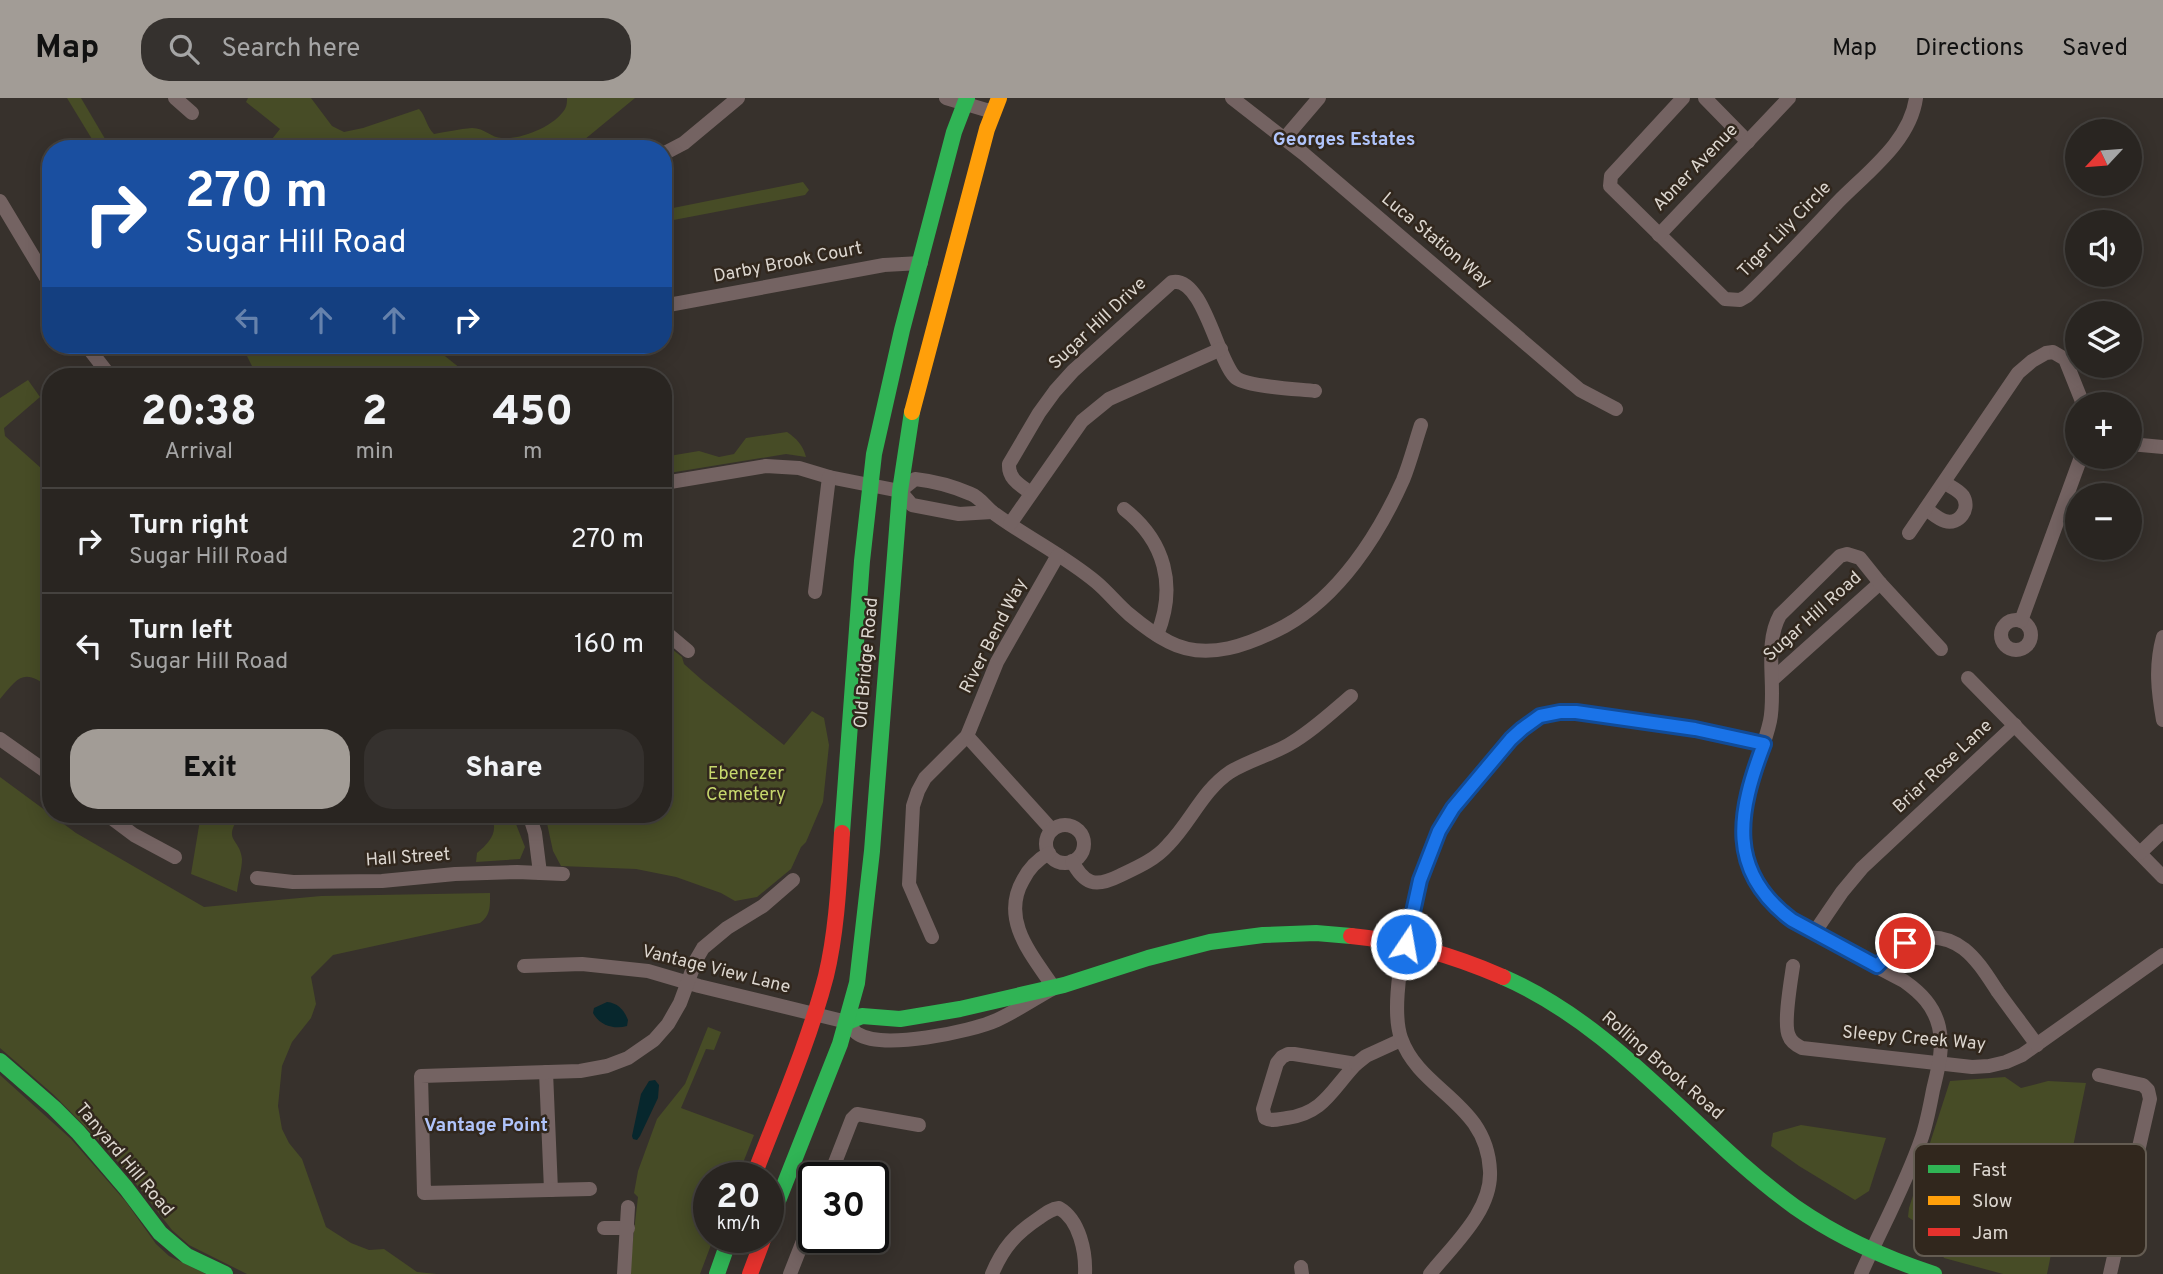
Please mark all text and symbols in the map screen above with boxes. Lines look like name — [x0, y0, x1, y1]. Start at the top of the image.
search box — [141, 18, 631, 81]
text: Map — [35, 28, 99, 70]
icon: search — [165, 30, 203, 68]
text: Search here — [221, 33, 360, 66]
text: Map — [1832, 34, 1877, 64]
text: Directions — [1915, 34, 2024, 64]
text: Saved — [2062, 34, 2128, 64]
street label: Abner Avenue — [1648, 119, 1744, 217]
north arrow — [2065, 119, 2142, 196]
map controls — [2065, 119, 2142, 560]
district label: Georges Estates — [1273, 128, 1415, 152]
text: 270 m — [185, 163, 328, 225]
icon: right — [70, 168, 161, 259]
street label: Tiger Lily Circle — [1733, 177, 1837, 283]
street label: Luca Station Way — [1376, 188, 1496, 294]
button: sound — [2065, 210, 2142, 287]
text: Sugar Hill Road — [185, 224, 406, 264]
street label: Darby Brook Court — [712, 237, 864, 289]
street label: Sugar Hill Drive — [1044, 273, 1152, 375]
icon: left — [229, 301, 267, 339]
icon: ahead — [302, 301, 340, 339]
icon: ahead — [375, 301, 413, 339]
icon: right — [448, 301, 486, 339]
button: layers — [2065, 301, 2142, 378]
text: 20:38 — [141, 387, 257, 440]
text: 2 — [362, 387, 387, 440]
text: 450 — [493, 387, 573, 440]
button: + — [2065, 392, 2142, 469]
text: Arrival — [164, 438, 233, 467]
text: min — [355, 438, 394, 467]
text: m — [523, 438, 543, 467]
button: − — [2065, 483, 2142, 560]
text: Turn right — [129, 510, 249, 543]
icon: right — [70, 522, 108, 560]
text: 270 m — [571, 524, 644, 557]
text: Sugar Hill Road — [129, 543, 288, 572]
street label: Sugar Hill Road — [1759, 567, 1867, 667]
street label: River Bend Way — [955, 574, 1033, 698]
street label: Old Bridge Road — [850, 597, 884, 729]
text: Turn left — [129, 615, 233, 648]
icon: left — [70, 627, 108, 665]
text: 160 m — [574, 629, 644, 662]
text: Sugar Hill Road — [129, 648, 288, 677]
street label: Briar Rose Lane — [1888, 715, 1998, 819]
button: Exit — [70, 729, 350, 809]
button: Share — [364, 729, 644, 809]
park label: Ebenezer Cemetery — [706, 763, 786, 807]
street label: Hall Street — [365, 844, 451, 872]
position arrow — [1369, 907, 1443, 981]
pin — [1875, 913, 1935, 973]
icon: arrive — [1886, 924, 1924, 962]
street label: Vantage View Lane — [639, 940, 793, 1000]
street label: Rolling Brook Road — [1596, 1007, 1728, 1125]
street label: Sleepy Creek Way — [1841, 1021, 1987, 1057]
street label: Tanyard Hill Road — [70, 1098, 178, 1222]
district label: Vantage Point — [424, 1114, 548, 1138]
legend — [1914, 1144, 2146, 1256]
text: Fast — [1972, 1159, 2007, 1183]
speed limit sign: 30 — [798, 1162, 889, 1253]
text: 20 — [716, 1176, 761, 1220]
text: Slow — [1972, 1190, 2012, 1214]
text: km/h — [717, 1213, 760, 1236]
text: Jam — [1972, 1222, 2009, 1246]

